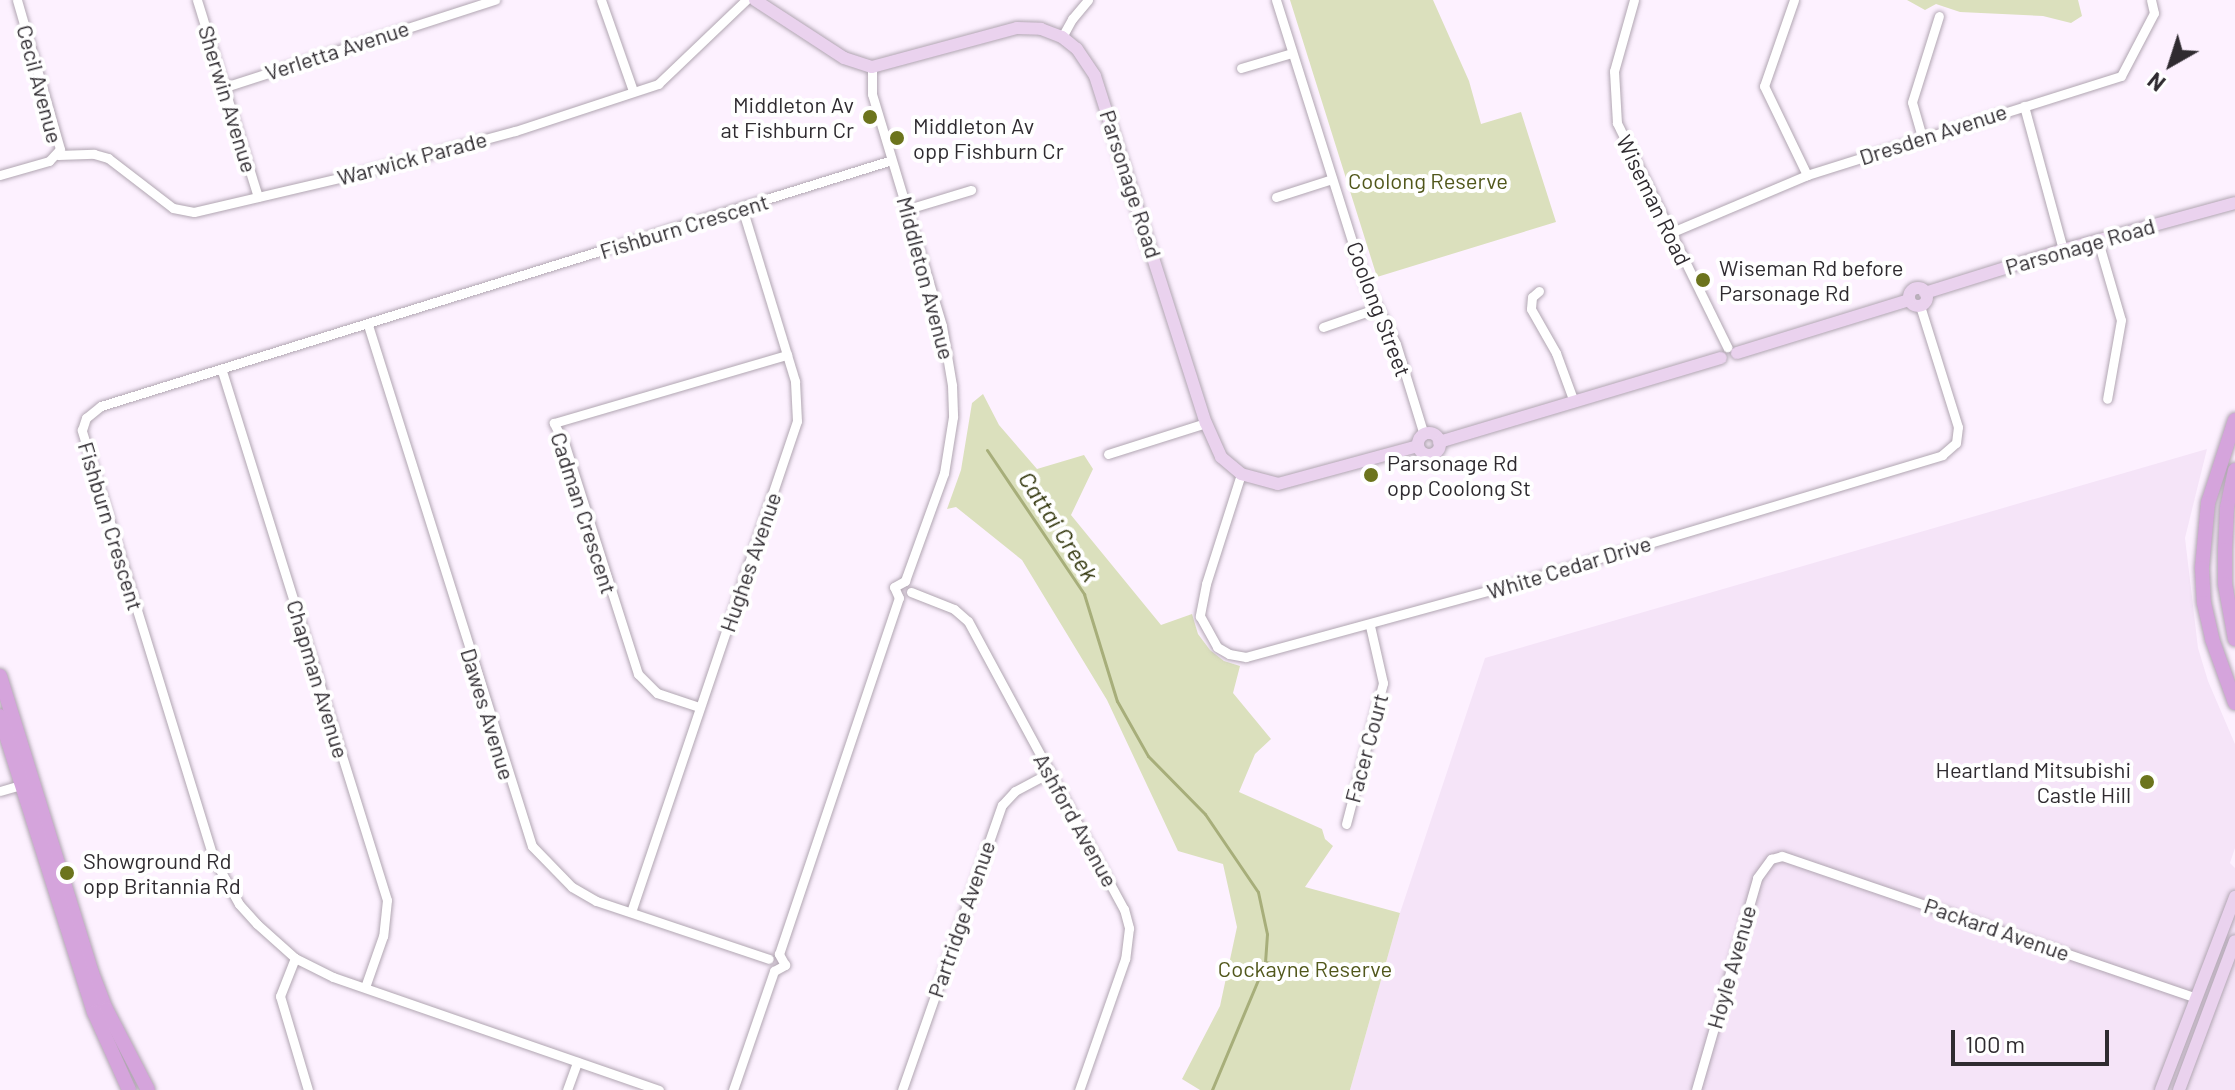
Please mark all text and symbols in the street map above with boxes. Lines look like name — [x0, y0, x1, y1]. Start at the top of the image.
street label: Verletta Avenue — [262, 14, 412, 86]
street label: Cecil Avenue — [12, 22, 68, 146]
street label: Sherwin Avenue — [193, 22, 263, 176]
north arrow — [2131, 24, 2211, 104]
text: N — [2142, 68, 2170, 97]
place label: Middleton Av at Fishburn Cr — [720, 91, 854, 142]
street label: Dresden Avenue — [1856, 98, 2010, 170]
street label: Parsonage Road — [1095, 107, 1167, 261]
marker: Middleton Av at Fishburn Cr — [861, 108, 879, 126]
place label: Middleton Av opp Fishburn Cr — [913, 112, 1064, 164]
street label: Warwick Parade — [334, 125, 490, 191]
marker: Middleton Av opp Fishburn Cr — [888, 129, 906, 147]
street label: Wiseman Road — [1611, 131, 1697, 269]
park label: Coolong Reserve — [1348, 168, 1508, 194]
street label: Fishburn Crescent — [597, 188, 771, 264]
street label: Middleton Avenue — [892, 194, 960, 362]
street label: Parsonage Road — [2002, 212, 2158, 280]
street label: Coolong Street — [1341, 238, 1417, 380]
place label: Wiseman Rd before Parsonage Rd — [1719, 254, 1904, 306]
marker: Wiseman Rd before Parsonage Rd — [1694, 271, 1712, 289]
street label: Cadman Crescent — [545, 429, 623, 597]
street label: Fishburn Crescent — [73, 439, 149, 613]
place label: Parsonage Rd opp Coolong St — [1387, 449, 1531, 500]
water label: Cattai Creek — [1013, 465, 1105, 587]
marker: Parsonage Rd opp Coolong St — [1362, 466, 1380, 484]
street label: Hughes Avenue — [714, 489, 786, 635]
street label: White Cedar Drive — [1484, 529, 1654, 605]
street label: Chapman Avenue — [281, 597, 355, 761]
street label: Dawes Avenue — [455, 645, 521, 783]
street label: Facer Court — [1339, 691, 1393, 805]
street label: Ashford Avenue — [1028, 749, 1124, 891]
place label: Heartland Mitsubishi Castle Hill — [1936, 756, 2131, 808]
marker: Heartland Mitsubishi Castle Hill — [2138, 773, 2156, 791]
street label: Partridge Avenue — [922, 837, 1000, 1001]
place label: Showground Rd opp Britannia Rd — [83, 847, 241, 898]
marker: Showground Rd opp Britannia Rd — [58, 864, 76, 882]
street label: Packard Avenue — [1921, 892, 2073, 966]
street label: Hoyle Avenue — [1701, 902, 1761, 1032]
park label: Cockayne Reserve — [1218, 956, 1392, 982]
scale bar — [1955, 1014, 2113, 1064]
text: 100 m — [1965, 1029, 2025, 1058]

